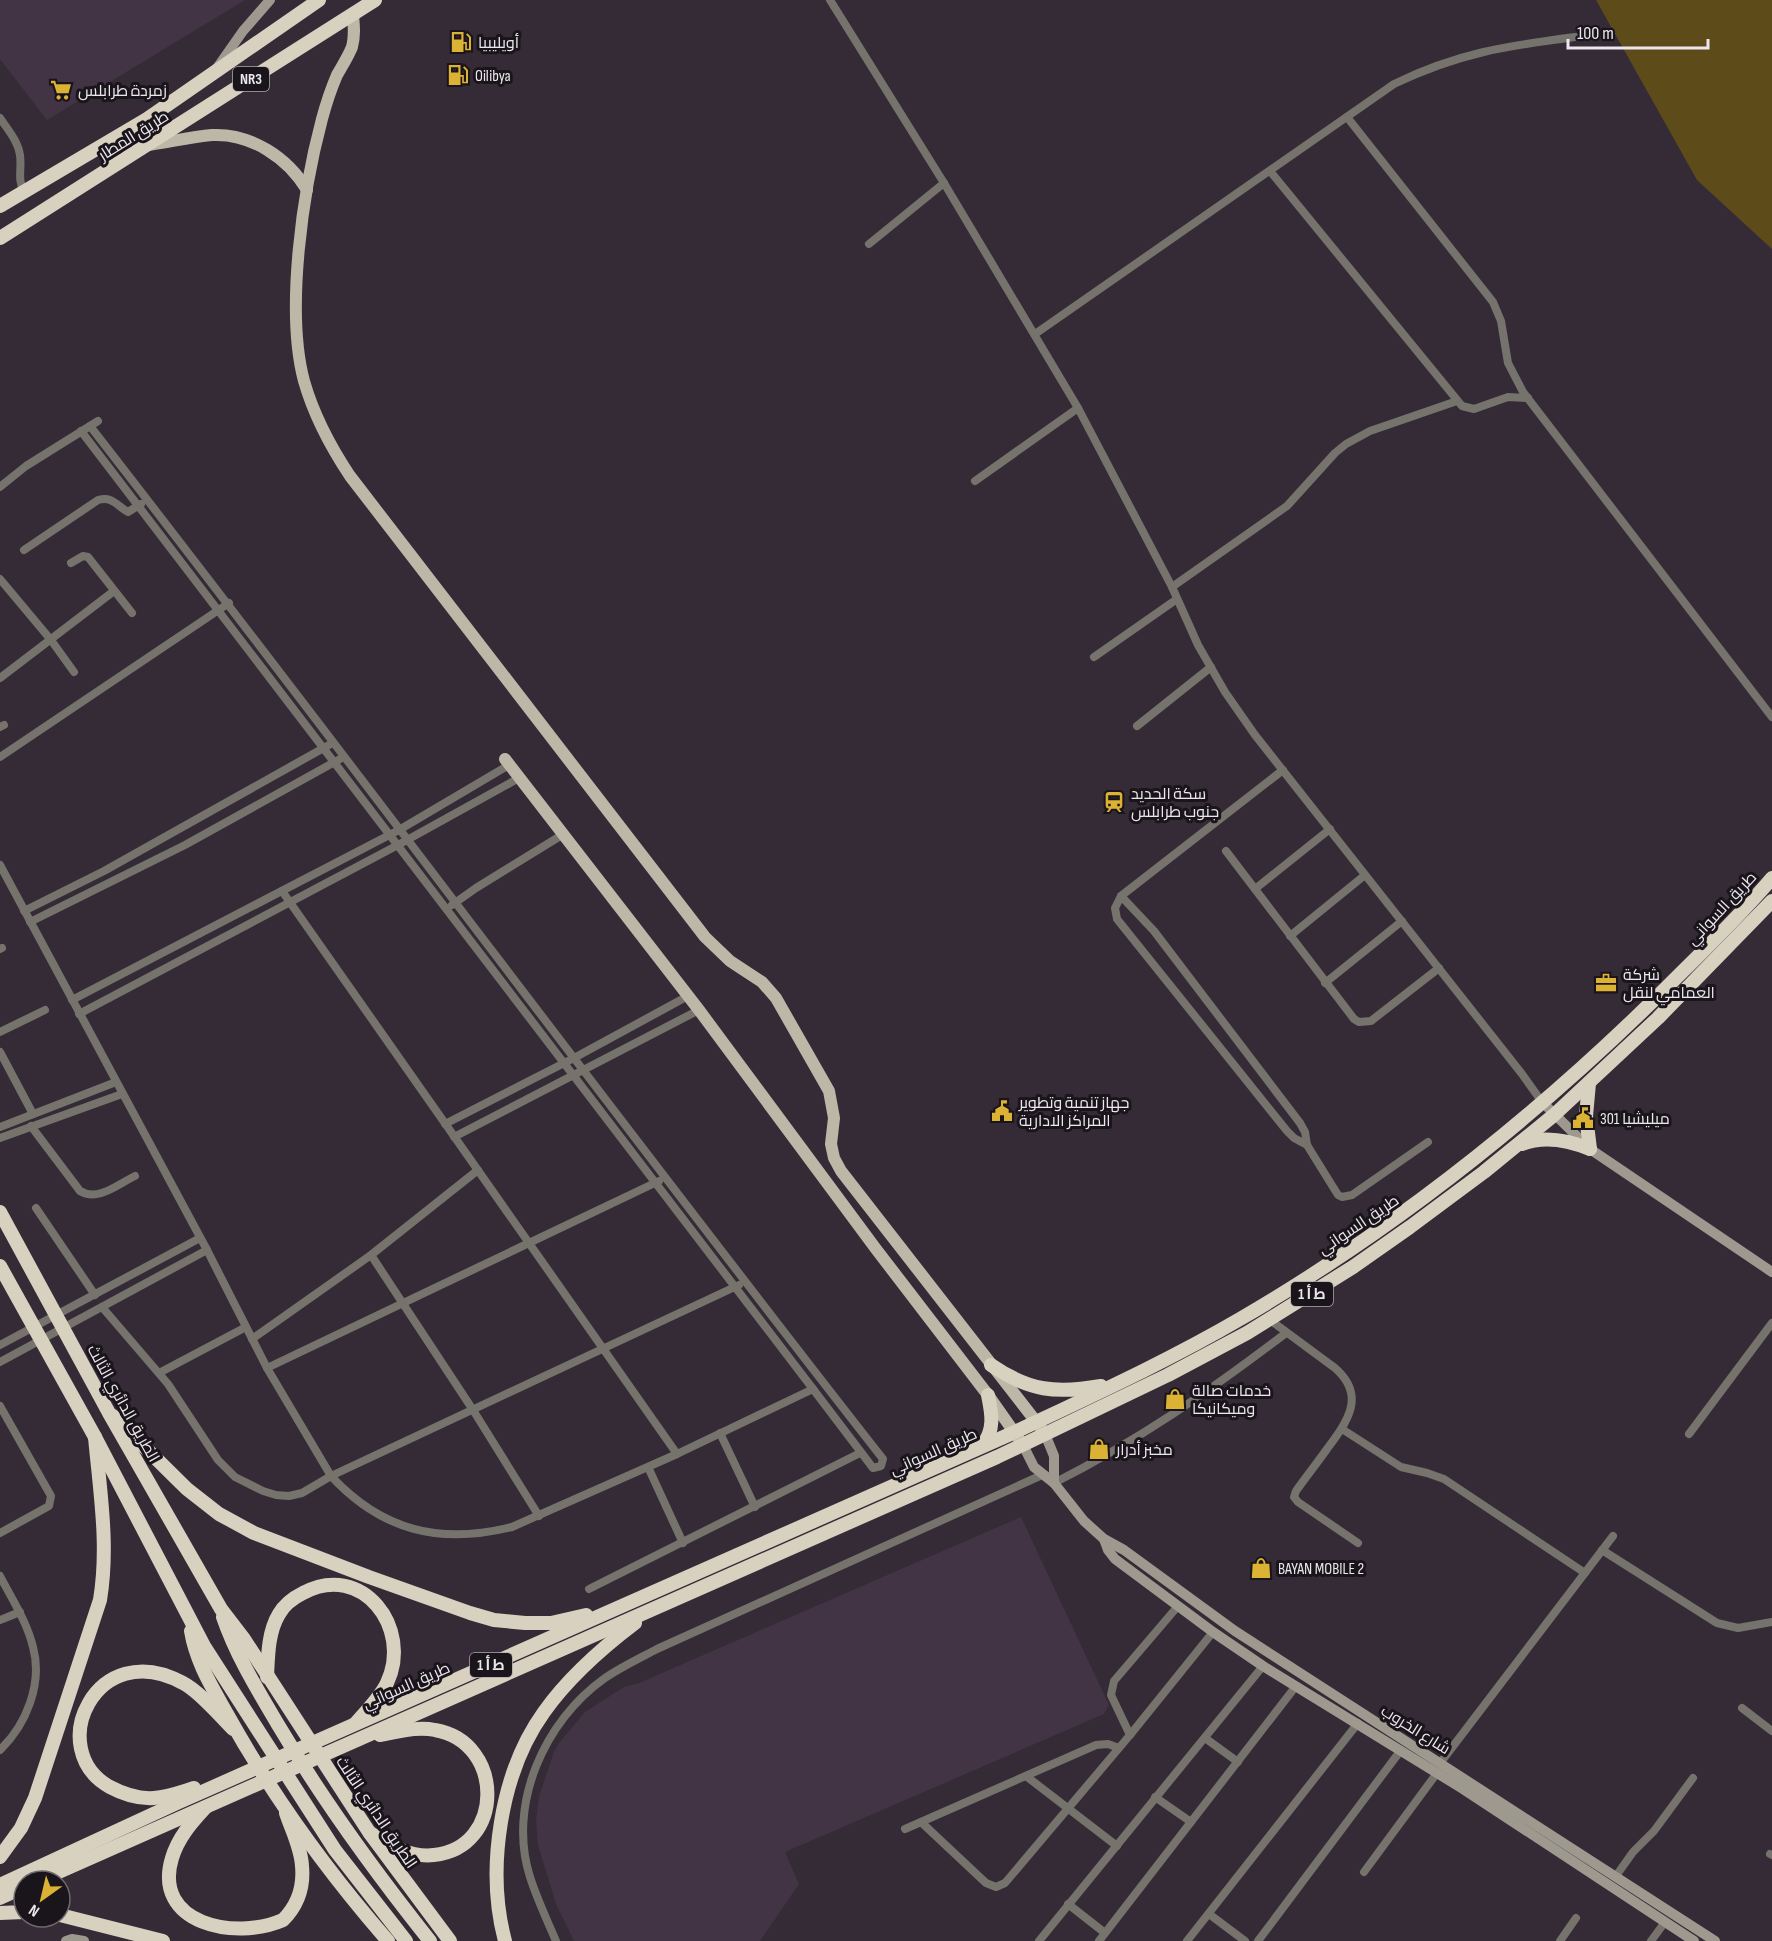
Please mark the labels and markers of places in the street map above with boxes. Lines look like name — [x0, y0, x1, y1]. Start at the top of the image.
fuel station icon: أويليبيا — [449, 30, 473, 54]
place label: أويليبيا — [478, 33, 519, 53]
fuel station icon: Oilibya — [446, 63, 470, 87]
place label: Oilibya — [475, 67, 511, 86]
supermarket icon: زمردة طرابلس — [49, 78, 73, 102]
place label: زمردة طرابلس — [78, 82, 167, 101]
place label: سكة الحديد جنوب طرابلس — [1131, 785, 1219, 822]
station icon: سكة الحديد جنوب طرابلس — [1102, 790, 1126, 814]
place label: شركة العمامي لنقل — [1623, 966, 1715, 1006]
office icon: شركة العمامي لنقل — [1594, 971, 1618, 995]
place label: جهاز تنمية وتطوير المراكز الادارية — [1018, 1094, 1129, 1131]
public building icon: جهاز تنمية وتطوير المراكز الادارية — [990, 1099, 1014, 1123]
public building icon: ميليشيا 301 — [1571, 1106, 1595, 1130]
place label: ميليشيا 301 — [1600, 1110, 1670, 1129]
place label: خدمات صالة وميكانيكا — [1192, 1382, 1271, 1419]
shop icon: خدمات صالة وميكانيكا — [1163, 1387, 1187, 1411]
shop icon: مخبز أدرار — [1087, 1437, 1111, 1461]
place label: مخبز أدرار — [1115, 1440, 1173, 1460]
shop icon: BAYAN MOBILE 2 — [1249, 1556, 1273, 1580]
place label: BAYAN MOBILE 2 — [1278, 1560, 1364, 1579]

